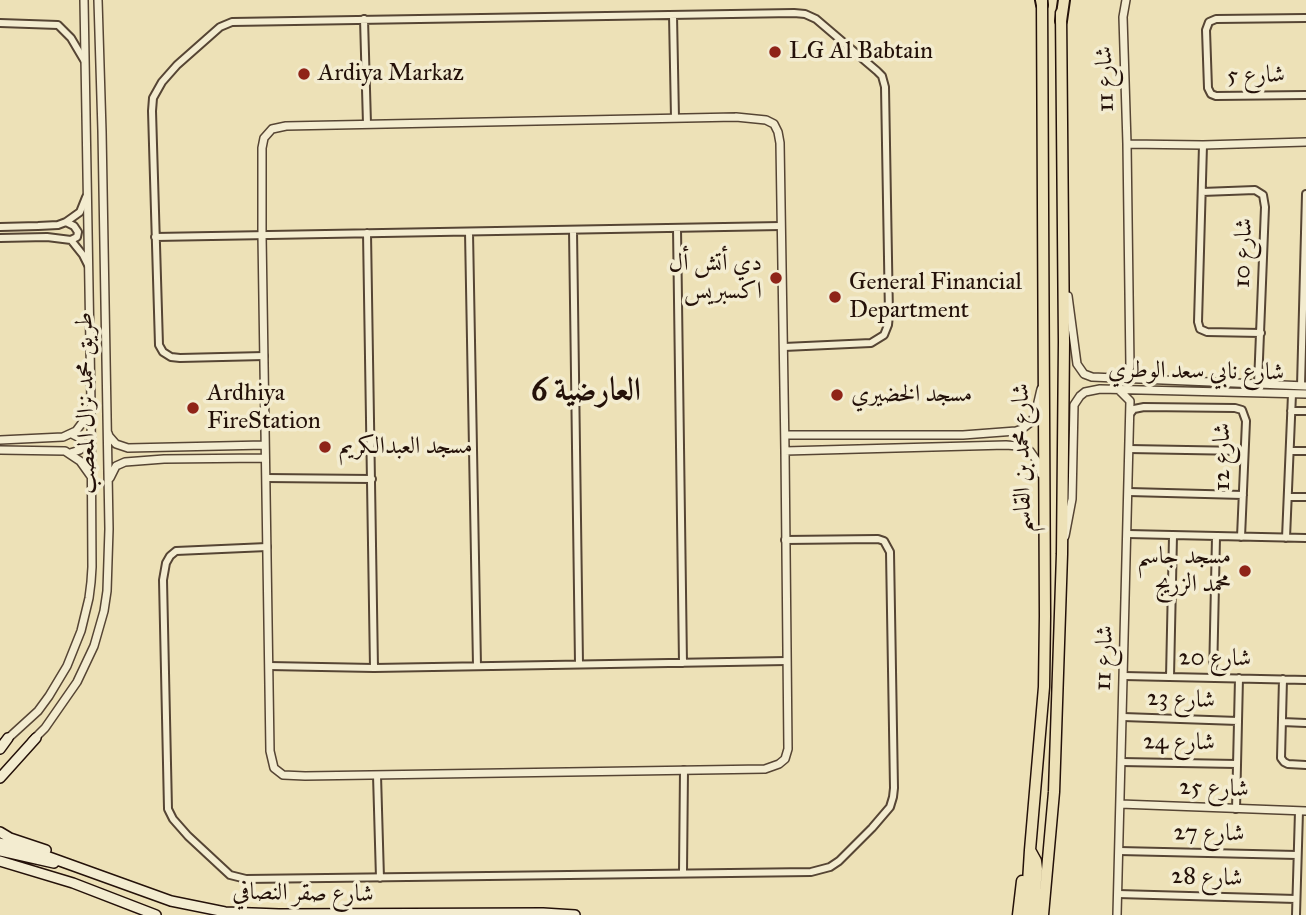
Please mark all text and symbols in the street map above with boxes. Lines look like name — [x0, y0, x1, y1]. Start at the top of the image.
place label: LG Al Babtain — [789, 38, 933, 66]
marker: LG Al Babtain — [767, 44, 783, 60]
street label: شارع 11 — [1090, 46, 1122, 112]
place label: Ardiya Markaz — [318, 60, 464, 88]
street label: شارع 5 — [1227, 61, 1285, 91]
marker: Ardiya Markaz — [296, 66, 312, 82]
street label: شارع 10 — [1228, 217, 1260, 289]
place label: دي أتش أل اكسبريس — [669, 250, 762, 306]
place label: General Financial Department — [849, 269, 1022, 325]
marker: دي أتش أل اكسبريس — [768, 270, 784, 286]
marker: General Financial Department — [827, 289, 843, 305]
street label: طريق محمد نزال المعصب — [71, 312, 103, 494]
street label: شارع نابي سعد الوطري — [1108, 356, 1284, 388]
district label: العارضية 6 — [531, 373, 641, 411]
place label: Ardhiya FireStation — [207, 380, 321, 436]
place label: مسجد الخضيري — [851, 381, 972, 409]
street label: شارع محمد بن القاسم — [1007, 383, 1039, 533]
marker: مسجد الخضيري — [829, 387, 845, 403]
marker: Ardhiya FireStation — [185, 400, 201, 416]
street label: شارع 12 — [1209, 423, 1237, 491]
place label: مسجد العبدالكريم — [339, 433, 473, 461]
marker: مسجد العبدالكريم — [317, 439, 333, 455]
place label: مسجد جاسم محمد الزريج — [1137, 543, 1231, 599]
marker: مسجد جاسم محمد الزريج — [1237, 563, 1253, 579]
street label: شارع 11 — [1089, 625, 1121, 691]
street label: شارع 20 — [1178, 644, 1252, 674]
street label: شارع 23 — [1146, 684, 1216, 716]
street label: شارع 24 — [1143, 728, 1215, 758]
street label: شارع 25 — [1179, 773, 1249, 805]
street label: شارع 27 — [1173, 819, 1245, 849]
street label: شارع 28 — [1171, 862, 1243, 894]
street label: شارع صقر النصافي — [232, 878, 374, 910]

